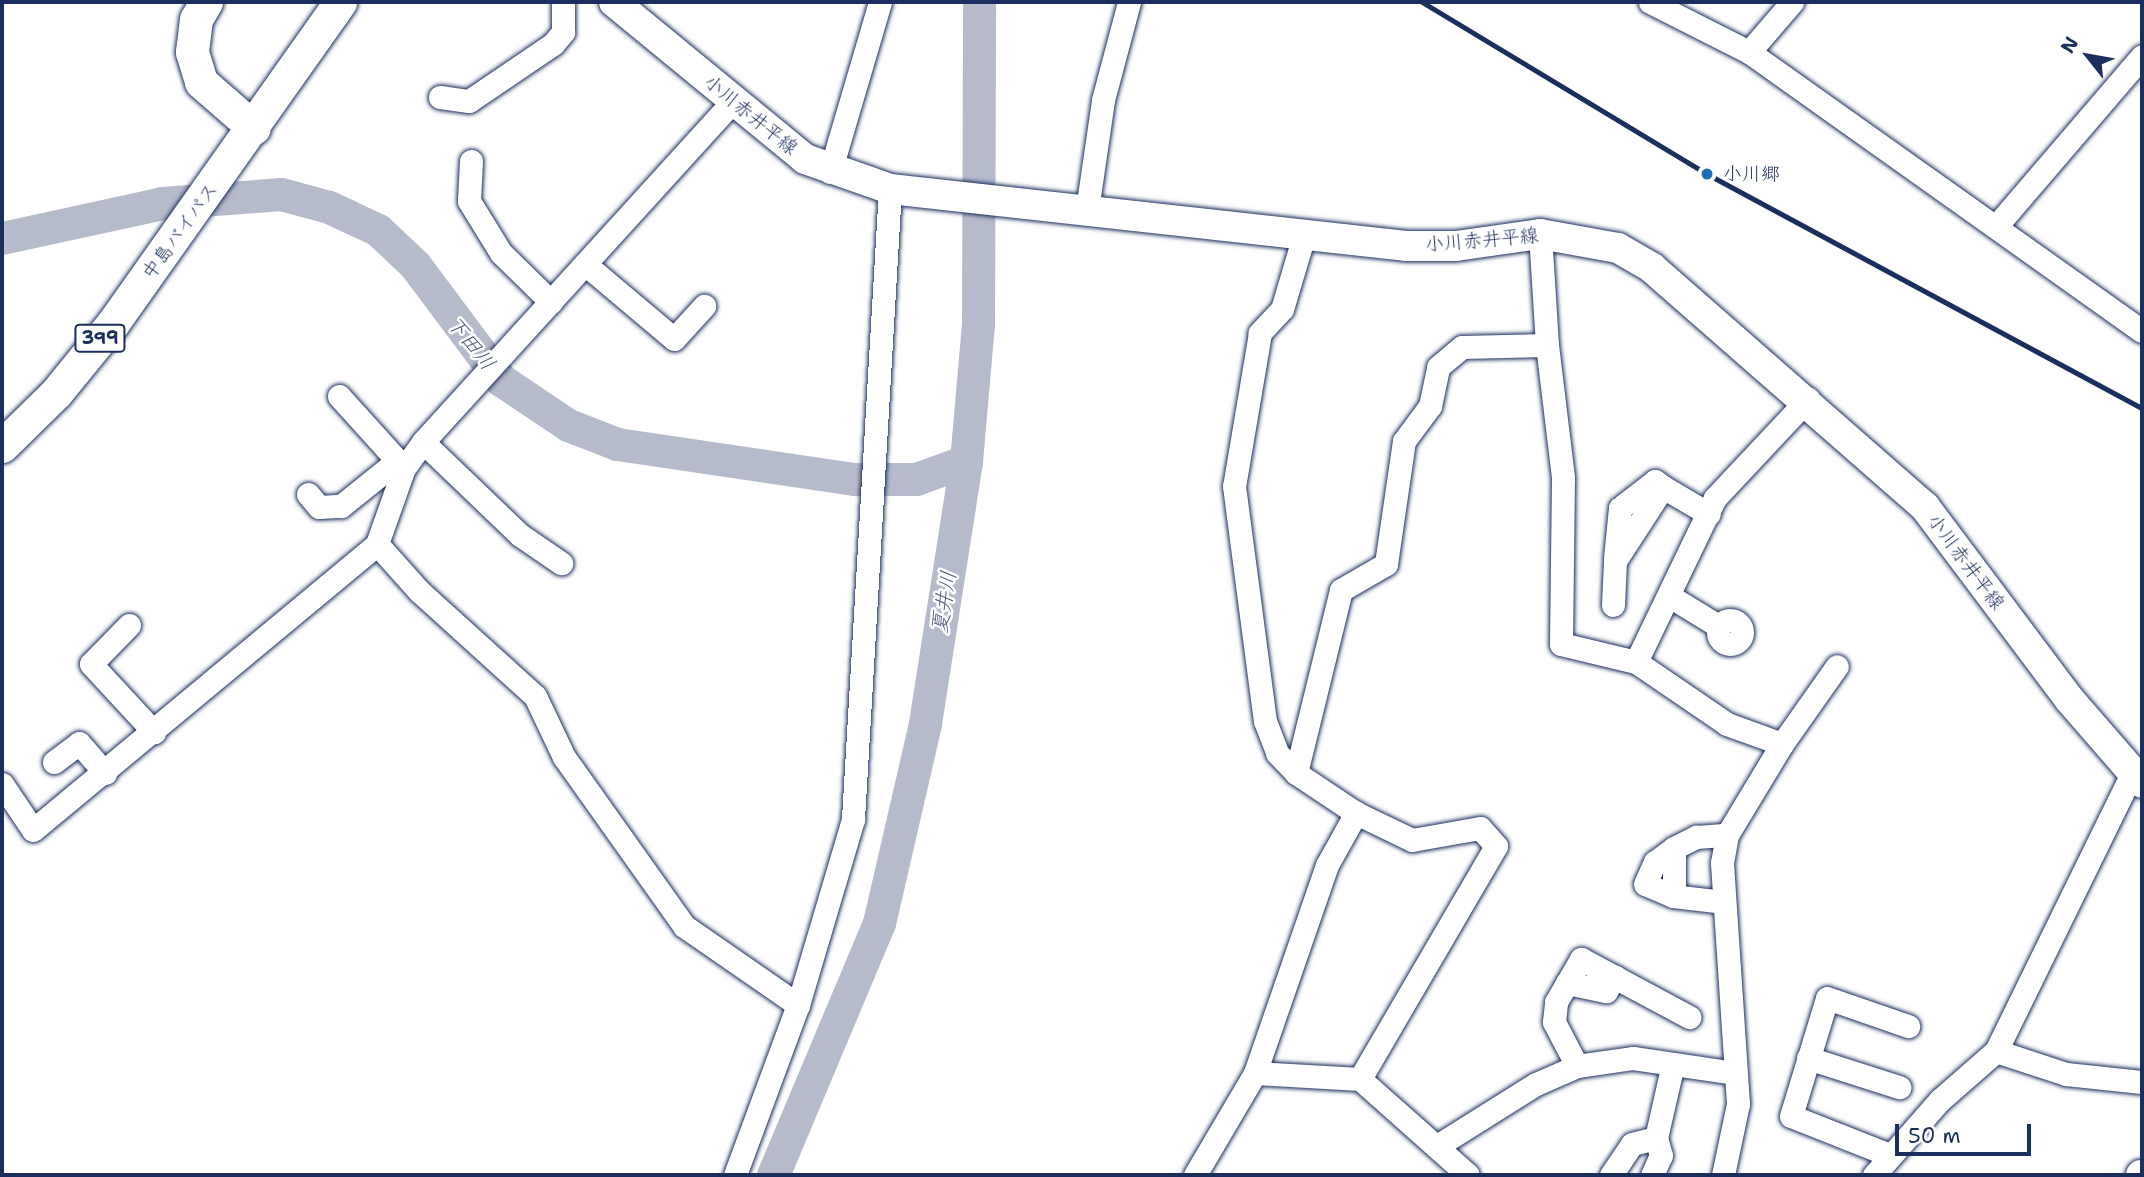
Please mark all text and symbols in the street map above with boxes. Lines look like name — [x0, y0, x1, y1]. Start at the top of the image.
north arrow — [2053, 21, 2123, 91]
text: N — [2055, 32, 2084, 58]
street label: 小川赤井平線 — [700, 70, 802, 160]
place label: 小川郷 — [1723, 163, 1780, 185]
marker: 小川郷 — [1697, 164, 1717, 184]
street label: 中島バイパス — [137, 178, 223, 284]
street label: 小川赤井平線 — [1424, 224, 1540, 256]
water label: 下田川 — [441, 311, 501, 375]
road number: 399 — [74, 324, 126, 352]
street label: 小川赤井平線 — [1923, 510, 2009, 614]
water label: 夏井川 — [927, 569, 961, 635]
scale bar — [1899, 1110, 2036, 1154]
text: 50 m — [1908, 1122, 1961, 1150]

